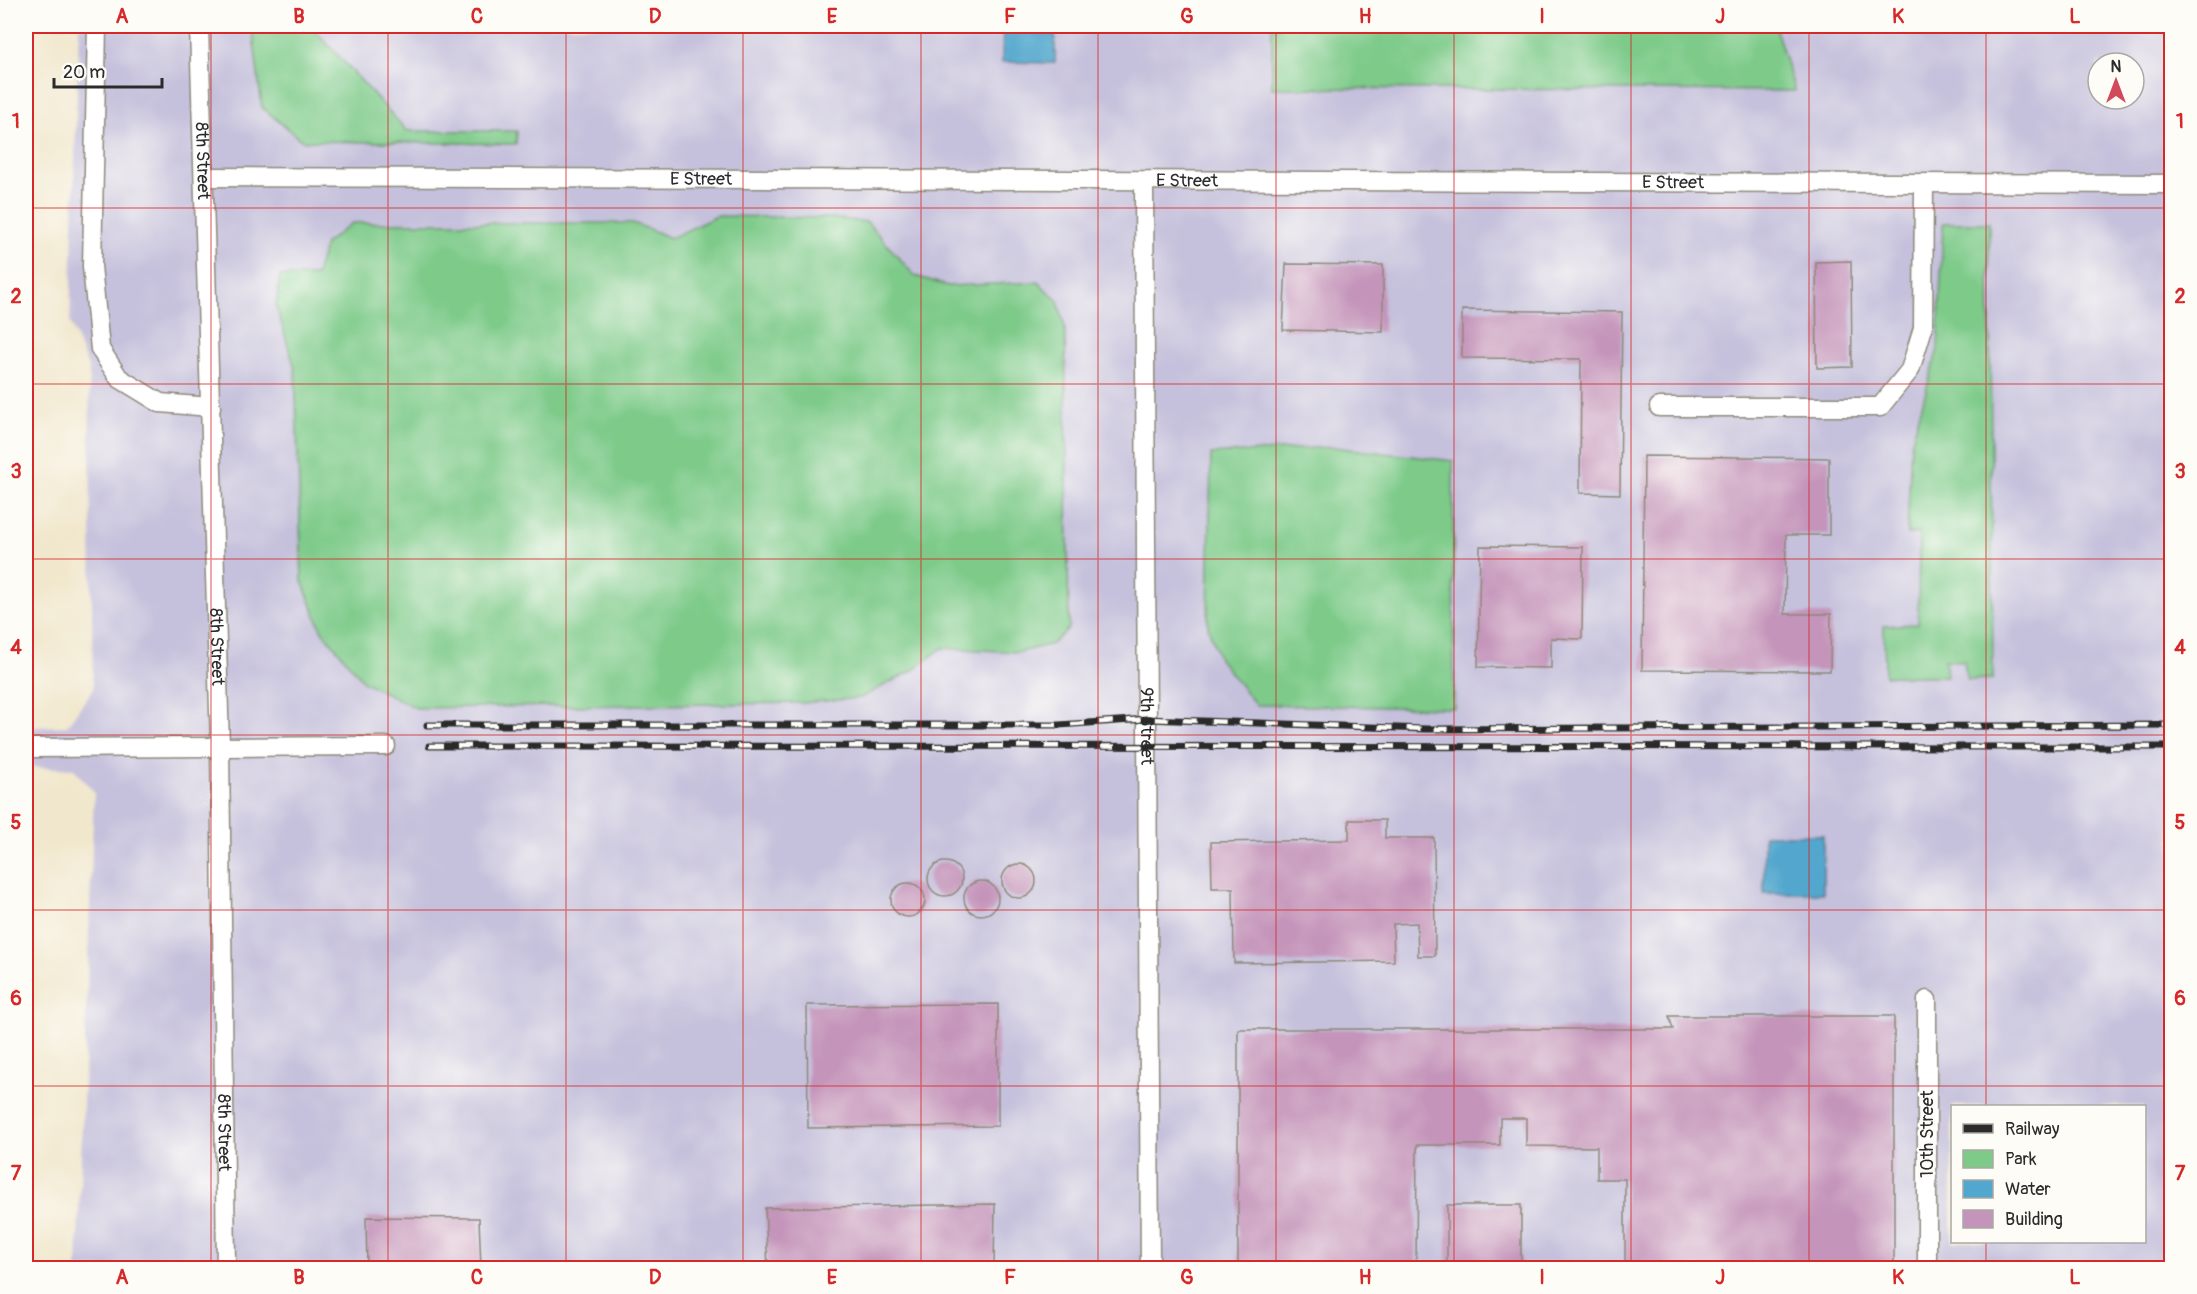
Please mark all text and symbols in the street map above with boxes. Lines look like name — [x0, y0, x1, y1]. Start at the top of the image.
text: A — [116, 4, 129, 29]
text: B — [293, 4, 305, 29]
text: C — [471, 4, 483, 29]
text: D — [649, 4, 662, 29]
text: E — [827, 4, 838, 29]
text: F — [1004, 4, 1016, 29]
text: G — [1180, 4, 1194, 29]
text: H — [1359, 4, 1372, 29]
text: I — [1539, 4, 1545, 29]
text: J — [1715, 4, 1725, 29]
text: K — [1892, 4, 1904, 29]
text: L — [2069, 4, 2081, 29]
scale bar — [54, 51, 162, 89]
north arrow — [2086, 51, 2146, 111]
text: N — [2111, 57, 2122, 77]
text: 20 m — [63, 61, 105, 84]
text: 1 — [12, 109, 20, 134]
text: 1 — [2176, 109, 2184, 134]
street label: 8th Street — [190, 122, 216, 201]
street label: E Street — [670, 167, 733, 190]
street label: E Street — [1156, 169, 1219, 192]
street label: E Street — [1642, 171, 1705, 194]
text: 2 — [10, 284, 22, 309]
text: 2 — [2174, 284, 2186, 309]
text: 3 — [10, 459, 22, 484]
text: 3 — [2174, 459, 2186, 484]
street label: 8th Street — [204, 608, 230, 687]
text: 4 — [10, 635, 22, 660]
text: 4 — [2174, 635, 2186, 660]
street label: 9th Street — [1135, 687, 1159, 766]
text: 5 — [11, 810, 22, 835]
text: 5 — [2175, 810, 2186, 835]
text: 6 — [10, 986, 22, 1011]
text: 6 — [2174, 986, 2186, 1011]
street label: 10th Street — [1916, 1089, 1939, 1178]
street label: 8th Street — [212, 1094, 236, 1172]
legend — [1951, 1105, 2146, 1243]
text: Railway — [2005, 1118, 2060, 1141]
text: Park — [2005, 1148, 2037, 1171]
text: 7 — [11, 1161, 22, 1186]
text: 7 — [2175, 1161, 2186, 1186]
text: Water — [2005, 1178, 2051, 1201]
text: Building — [2005, 1208, 2063, 1231]
text: A — [116, 1265, 129, 1290]
text: B — [293, 1265, 305, 1290]
text: C — [471, 1265, 483, 1290]
text: D — [649, 1265, 662, 1290]
text: E — [827, 1265, 838, 1290]
text: F — [1004, 1265, 1016, 1290]
text: G — [1180, 1265, 1194, 1290]
text: H — [1359, 1265, 1372, 1290]
text: I — [1539, 1265, 1545, 1290]
text: J — [1715, 1265, 1725, 1290]
text: K — [1892, 1265, 1904, 1290]
text: L — [2069, 1265, 2081, 1290]

